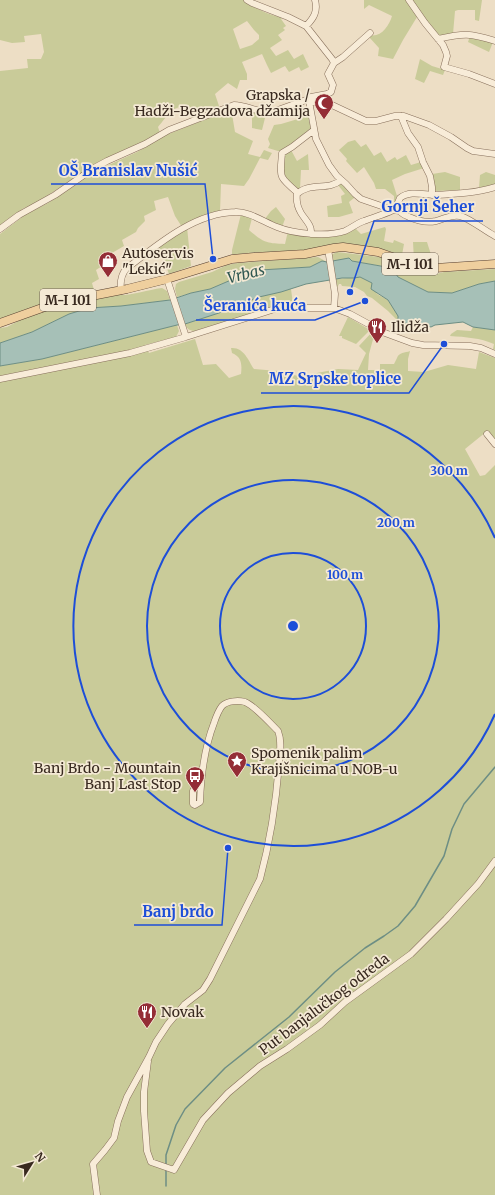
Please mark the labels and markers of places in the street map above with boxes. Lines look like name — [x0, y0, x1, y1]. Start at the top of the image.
place label: Grapska / Hadži-Begzadova džamija — [134, 86, 310, 120]
mosque icon: Grapska / Hadži-Begzadova džamija — [313, 92, 335, 120]
callout: OŠ Branislav Nušić — [51, 157, 205, 184]
callout: Gornji Šeher — [374, 194, 483, 221]
place label: Autoservis "Lekić" — [121, 244, 194, 278]
shop icon: Autoservis "Lekić" — [97, 250, 119, 278]
callout: Šeranića kuća — [196, 293, 315, 320]
restaurant icon: Ilidža — [366, 316, 388, 344]
place label: Ilidža — [391, 318, 429, 336]
callout: MZ Srpske toplice — [261, 366, 409, 393]
centre of rings — [286, 619, 300, 633]
place label: Spomenik palim Krajišnicima u NOB-u — [251, 744, 398, 778]
place icon: Spomenik palim Krajišnicima u NOB-u — [226, 750, 248, 778]
place label: Banj Brdo - Mountain Banj Last Stop — [34, 759, 181, 793]
bus stop icon: Banj Brdo - Mountain Banj Last Stop — [184, 765, 206, 793]
callout: Banj brdo — [134, 898, 222, 925]
restaurant icon: Novak — [136, 1001, 158, 1029]
place label: Novak — [161, 1003, 204, 1021]

